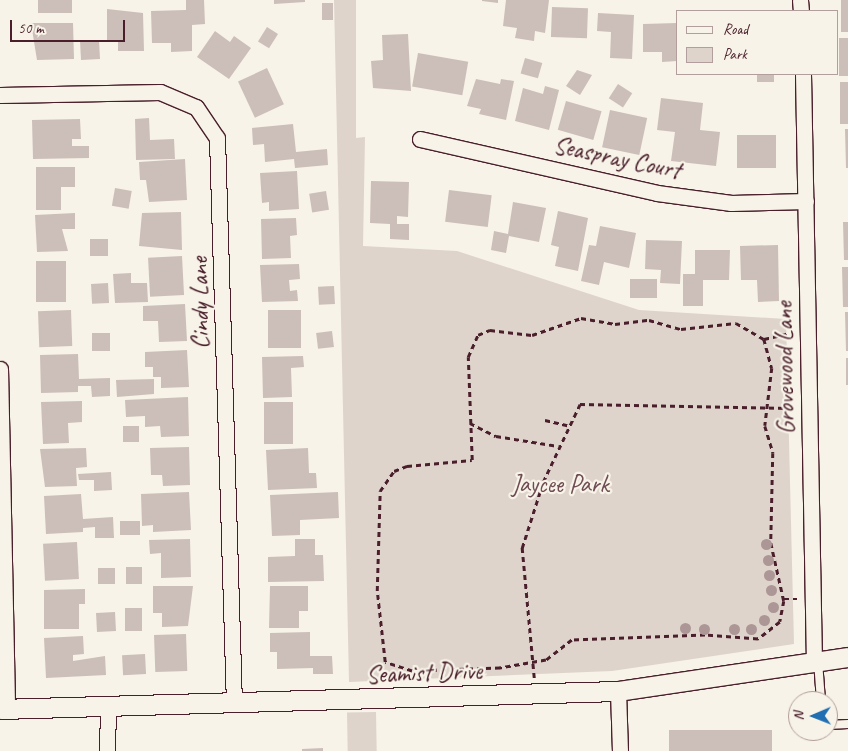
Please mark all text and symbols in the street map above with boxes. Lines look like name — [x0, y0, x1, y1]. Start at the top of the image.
scale bar — [12, 10, 128, 42]
legend — [676, 10, 838, 75]
text: 50 m — [18, 19, 44, 38]
text: Road — [723, 20, 748, 39]
text: Park — [723, 45, 747, 64]
street label: Seaspray Court — [551, 130, 683, 186]
street label: Cindy Lane — [184, 256, 216, 350]
street label: Grovewood Lane — [769, 301, 801, 435]
park label: Jaycee Park — [511, 469, 609, 499]
street label: Seamist Drive — [365, 656, 483, 690]
north arrow — [788, 691, 838, 741]
text: N — [790, 712, 807, 721]

